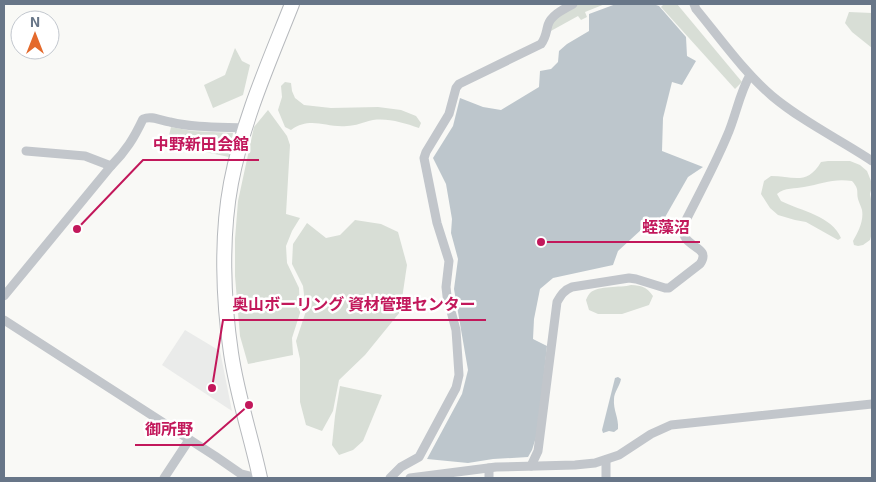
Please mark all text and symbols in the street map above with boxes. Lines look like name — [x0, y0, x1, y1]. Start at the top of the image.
north arrow — [10, 10, 60, 60]
text: N — [30, 13, 40, 30]
callout: 中野新田会館 — [143, 129, 259, 160]
text: 中野新田会館 — [153, 134, 249, 153]
callout: 蛭藻沼 — [632, 211, 700, 242]
text: 蛭藻沼 — [642, 217, 690, 236]
callout: 奥山ボーリング 資材管理センター — [223, 289, 486, 320]
text: 奥山ボーリング 資材管理センター — [232, 294, 476, 313]
callout: 御所野 — [135, 414, 203, 445]
text: 御所野 — [145, 419, 193, 438]

